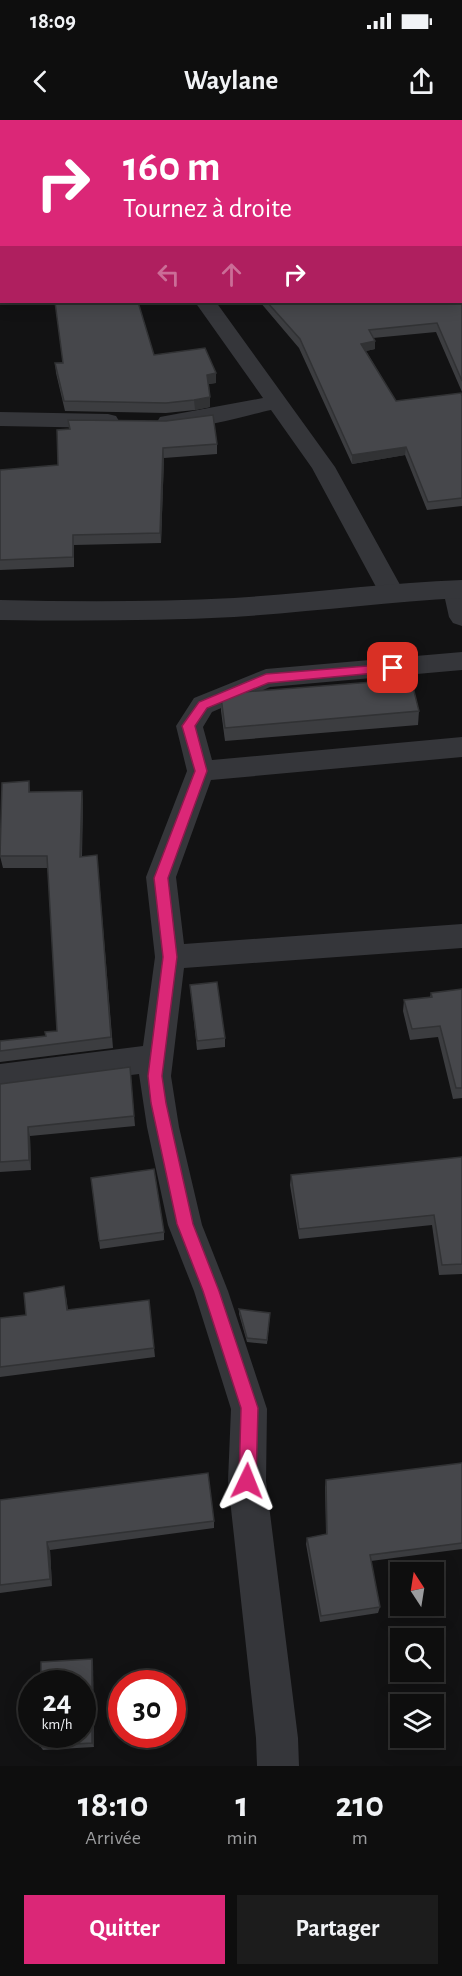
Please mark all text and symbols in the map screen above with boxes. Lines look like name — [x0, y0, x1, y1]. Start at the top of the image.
text: 18:09 — [30, 10, 76, 32]
icon: back — [24, 65, 57, 98]
icon: share — [405, 65, 438, 98]
text: Waylane — [184, 67, 278, 94]
icon: right — [24, 144, 102, 222]
text: 160 m — [123, 146, 221, 188]
text: Tournez à droite — [123, 195, 292, 222]
icon: left — [152, 258, 185, 291]
icon: ahead — [215, 258, 248, 291]
icon: right — [278, 258, 311, 291]
pin — [367, 642, 418, 693]
icon: arrive — [376, 651, 409, 684]
position arrow — [215, 1449, 279, 1513]
north arrow — [390, 1562, 444, 1616]
map controls — [390, 1562, 444, 1748]
button: search — [390, 1628, 444, 1682]
speed limit sign: 30 — [108, 1670, 186, 1748]
text: 24 — [42, 1687, 72, 1717]
button: layers — [390, 1694, 444, 1748]
text: km/h — [42, 1717, 72, 1732]
text: 18:10 — [78, 1787, 149, 1823]
text: 1 — [235, 1787, 248, 1823]
text: 210 — [335, 1787, 384, 1823]
text: Arrivée — [85, 1828, 141, 1848]
text: min — [226, 1828, 258, 1848]
text: m — [352, 1828, 368, 1848]
button: Quitter — [24, 1895, 225, 1964]
button: Partager — [237, 1895, 438, 1964]

